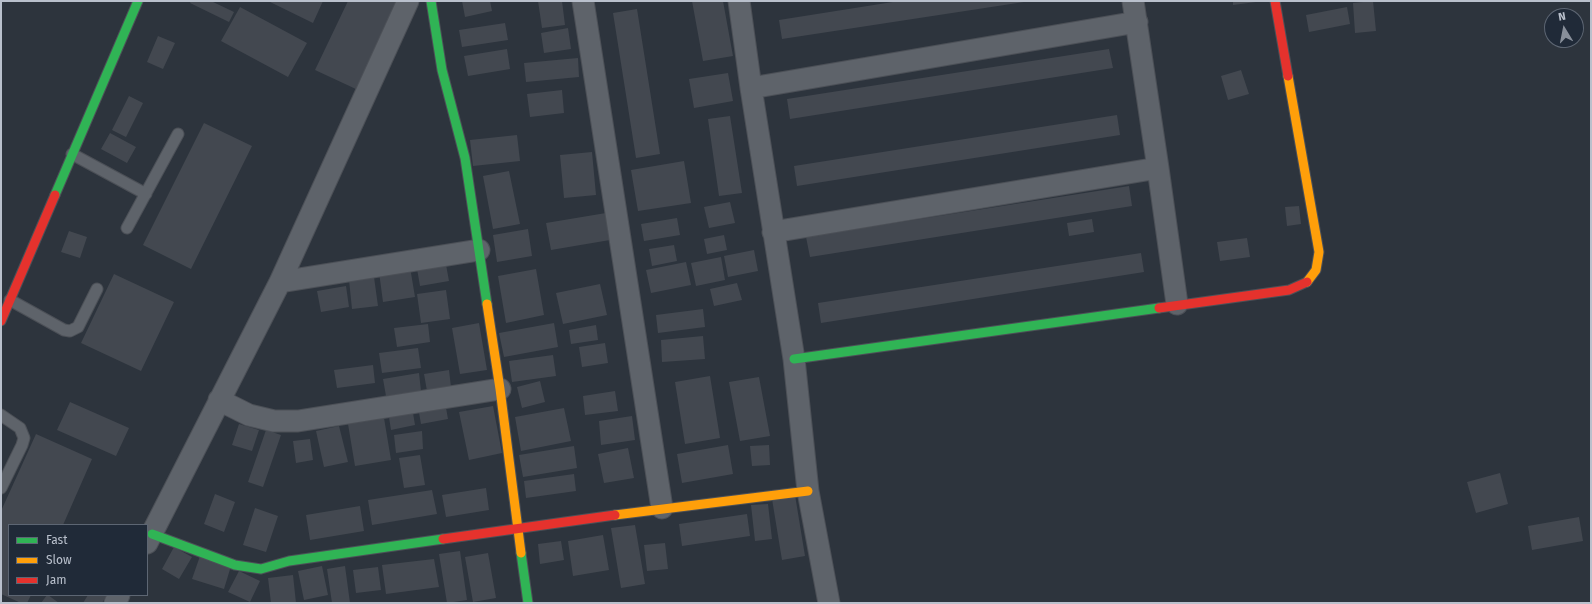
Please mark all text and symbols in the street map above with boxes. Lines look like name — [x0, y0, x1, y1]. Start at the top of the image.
north arrow — [1544, 8, 1584, 48]
text: N — [1557, 10, 1567, 24]
legend — [8, 524, 148, 596]
text: Fast — [46, 533, 68, 547]
text: Slow — [46, 553, 72, 567]
text: Jam — [46, 573, 66, 587]

